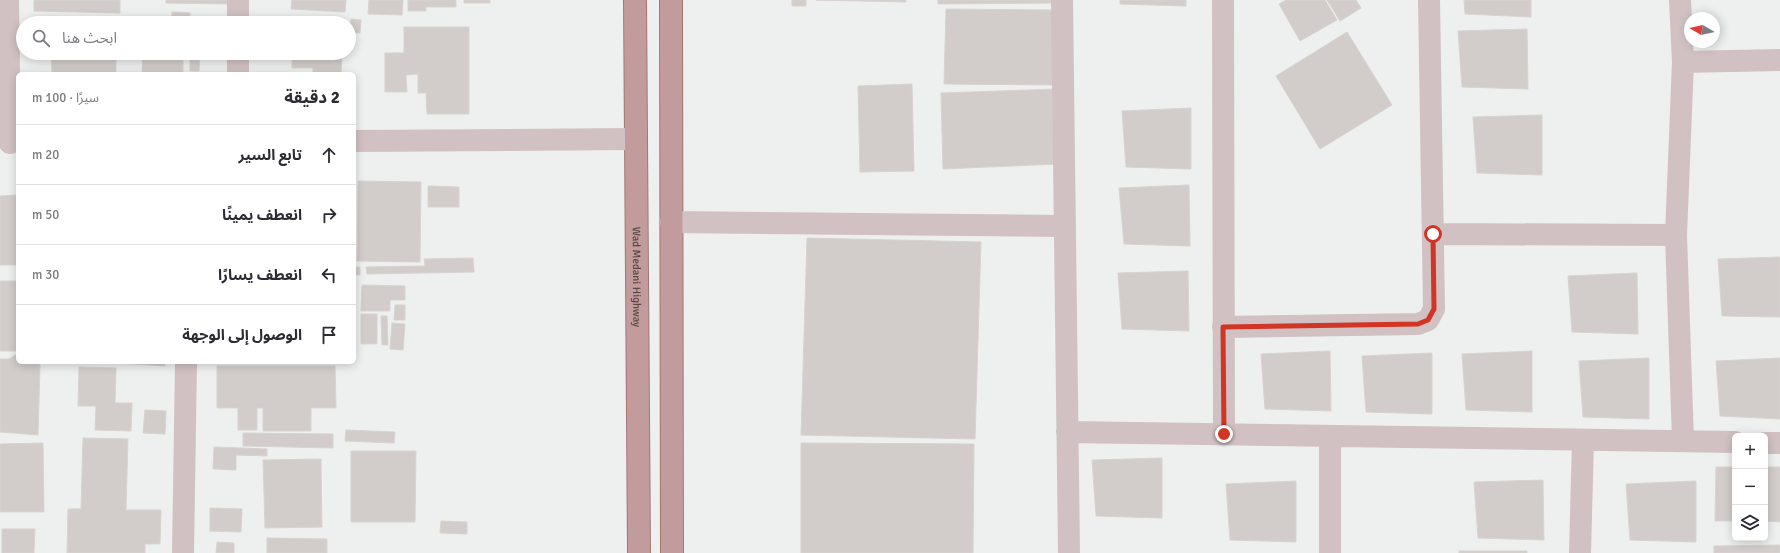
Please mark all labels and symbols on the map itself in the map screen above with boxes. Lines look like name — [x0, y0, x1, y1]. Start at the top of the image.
north arrow — [1684, 12, 1720, 48]
route start — [1424, 225, 1442, 243]
street label: Wad Medani Highway — [630, 227, 644, 328]
route end — [1215, 425, 1233, 443]

